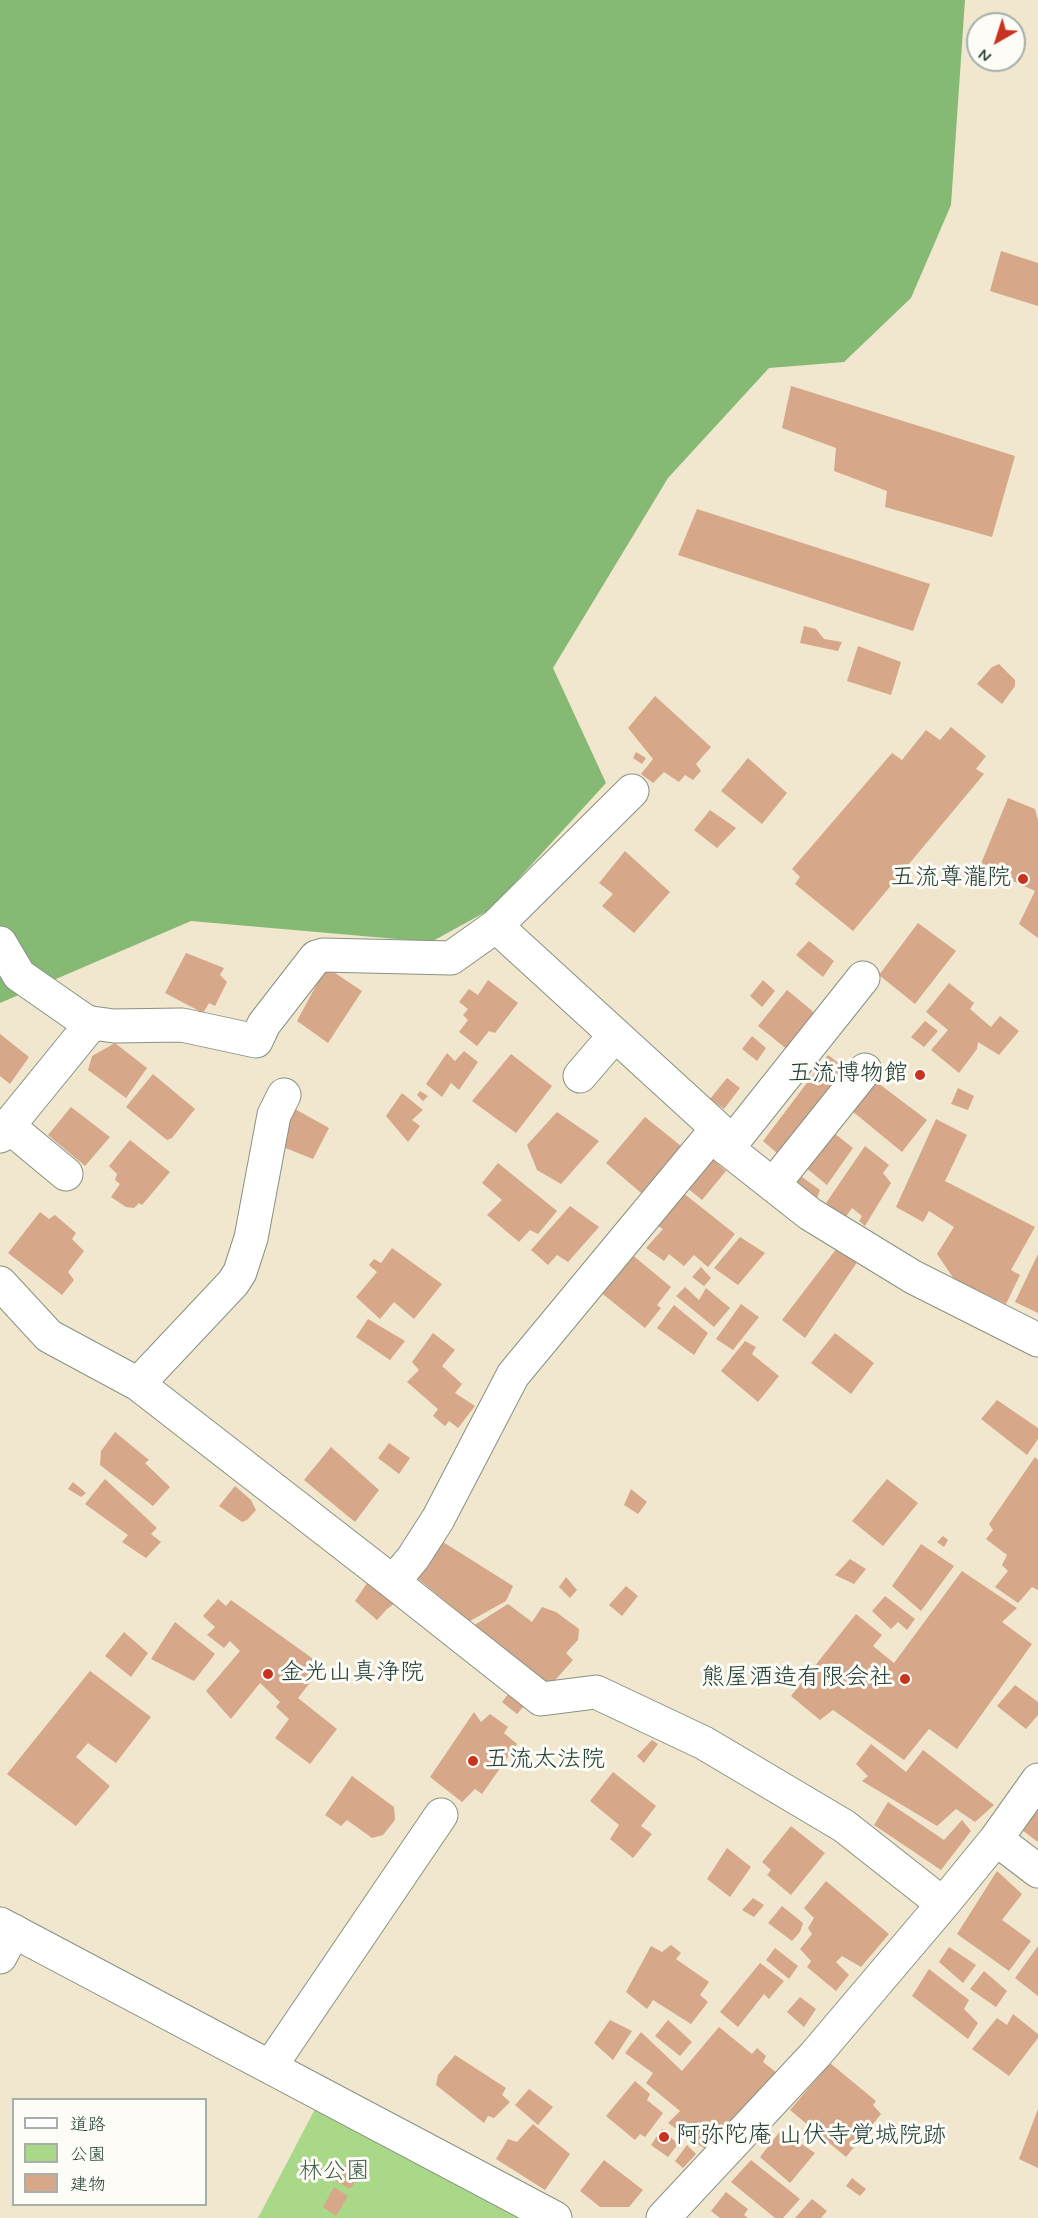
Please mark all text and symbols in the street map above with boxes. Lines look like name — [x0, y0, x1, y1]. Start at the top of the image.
north arrow — [966, 12, 1026, 72]
text: N — [975, 43, 996, 66]
place label: 五流尊瀧院 — [891, 865, 1011, 893]
marker: 五流尊瀧院 — [1016, 872, 1030, 886]
place label: 五流博物館 — [788, 1061, 908, 1089]
marker: 五流博物館 — [913, 1068, 927, 1082]
place label: 金光山真浄院 — [280, 1660, 424, 1688]
place label: 熊屋酒造有限会社 — [701, 1665, 893, 1693]
marker: 金光山真浄院 — [261, 1667, 275, 1681]
marker: 熊屋酒造有限会社 — [898, 1672, 912, 1686]
place label: 五流太法院 — [485, 1747, 605, 1775]
marker: 五流太法院 — [466, 1754, 480, 1768]
legend — [12, 2098, 207, 2206]
text: 道路 — [70, 2113, 106, 2137]
place label: 阿弥陀庵 山伏寺覚城院跡 — [676, 2123, 946, 2151]
marker: 阿弥陀庵 山伏寺覚城院跡 — [657, 2130, 671, 2144]
text: 公園 — [70, 2143, 106, 2167]
park label: 林公園 — [298, 2159, 370, 2187]
text: 建物 — [70, 2173, 106, 2197]

